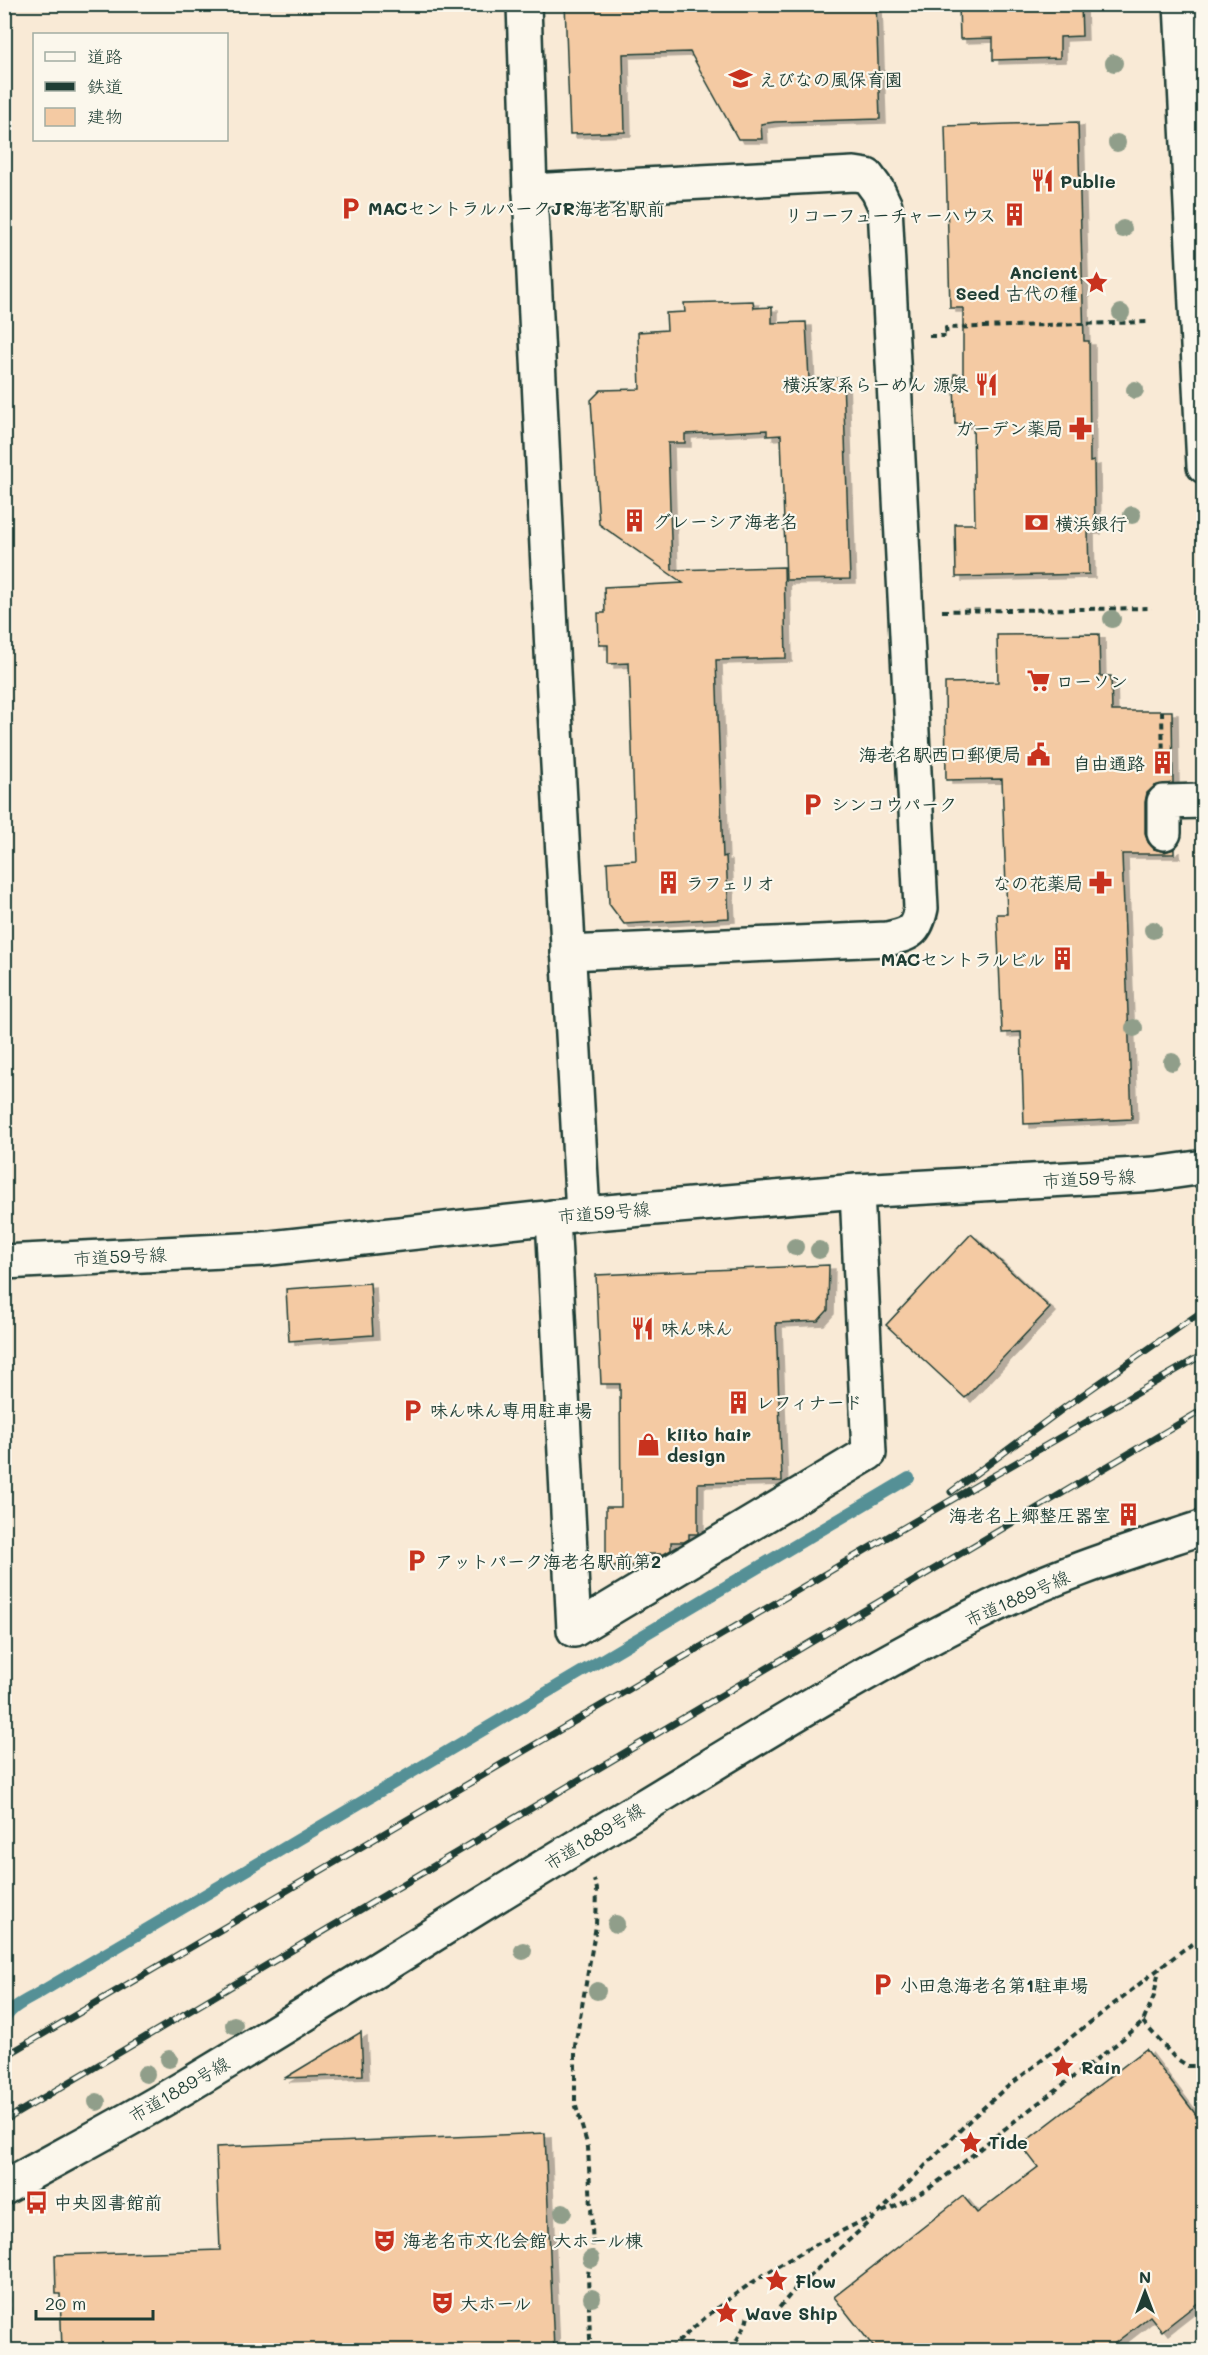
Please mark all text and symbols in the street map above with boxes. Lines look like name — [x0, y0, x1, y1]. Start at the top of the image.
legend — [33, 33, 228, 141]
text: 道路 — [87, 44, 123, 68]
school or university icon: えびなの風保育園 — [728, 66, 754, 92]
place label: えびなの風保育園 — [759, 67, 903, 91]
text: 鉄道 — [87, 74, 123, 98]
text: 建物 — [87, 104, 123, 128]
restaurant icon: Publie — [1029, 168, 1055, 194]
place label: Publie — [1060, 169, 1116, 193]
parking icon: MACセントラルパークJR海老名駅前 — [337, 195, 363, 221]
place label: MACセントラルパークJR海老名駅前 — [368, 196, 665, 220]
building icon: リコーフューチャーハウス — [1001, 202, 1027, 228]
place label: リコーフューチャーハウス — [785, 203, 996, 227]
place label: Ancient Seed 古代の種 — [955, 260, 1078, 305]
place icon: Ancient Seed 古代の種 — [1083, 269, 1109, 295]
restaurant icon: 横浜家系らーめん 源泉 — [974, 371, 1000, 397]
place label: 横浜家系らーめん 源泉 — [783, 372, 969, 396]
pharmacy icon: ガーデン薬局 — [1068, 415, 1094, 441]
place label: ガーデン薬局 — [955, 416, 1063, 440]
building icon: グレーシア海老名 — [622, 508, 648, 534]
place label: グレーシア海老名 — [653, 509, 798, 533]
bank icon: 横浜銀行 — [1024, 510, 1050, 536]
place label: 横浜銀行 — [1055, 511, 1127, 535]
supermarket icon: ローソン — [1025, 668, 1051, 694]
place label: ローソン — [1056, 669, 1128, 693]
public building icon: 海老名駅西口郵便局 — [1026, 741, 1052, 767]
place label: 海老名駅西口郵便局 — [859, 742, 1021, 766]
building icon: 自由通路 — [1150, 750, 1176, 776]
place label: 自由通路 — [1073, 751, 1145, 775]
parking icon: シンコウパーク — [800, 791, 826, 817]
place label: シンコウパーク — [831, 792, 957, 816]
building icon: ラフェリオ — [655, 870, 681, 896]
pharmacy icon: なの花薬局 — [1088, 870, 1114, 896]
place label: ラフェリオ — [686, 871, 775, 895]
place label: なの花薬局 — [993, 871, 1083, 895]
building icon: MACセントラルビル — [1050, 946, 1076, 972]
place label: MACセントラルビル — [881, 947, 1045, 971]
street label: 市道59号線 — [1042, 1164, 1136, 1192]
street label: 市道59号線 — [557, 1196, 651, 1228]
street label: 市道59号線 — [73, 1242, 167, 1270]
restaurant icon: 味ん味ん — [630, 1315, 656, 1341]
place label: 味ん味ん — [661, 1316, 733, 1340]
building icon: レフィナード — [725, 1389, 751, 1415]
place label: レフィナード — [756, 1390, 863, 1414]
parking icon: 味ん味ん専用駐車場 — [399, 1397, 425, 1423]
place label: 味ん味ん専用駐車場 — [430, 1398, 592, 1422]
place label: kiito hair design — [667, 1422, 751, 1467]
shop icon: kiito hair design — [636, 1431, 662, 1457]
building icon: 海老名上郷整圧器室 — [1116, 1502, 1142, 1528]
place label: 海老名上郷整圧器室 — [949, 1503, 1111, 1527]
parking icon: アットパーク海老名駅前第2 — [404, 1548, 430, 1574]
place label: アットパーク海老名駅前第2 — [435, 1549, 661, 1573]
street label: 市道1889号線 — [961, 1564, 1073, 1632]
street label: 市道1889号線 — [540, 1797, 648, 1875]
parking icon: 小田急海老名第1駐車場 — [869, 1972, 895, 1998]
place label: 小田急海老名第1駐車場 — [900, 1973, 1088, 1997]
street label: 市道1889号線 — [124, 2050, 234, 2128]
place icon: Rain — [1050, 2054, 1076, 2080]
place label: Rain — [1081, 2055, 1121, 2079]
place icon: Tide — [958, 2129, 984, 2155]
place label: Tide — [989, 2130, 1028, 2154]
bus stop icon: 中央図書館前 — [23, 2189, 49, 2215]
place label: 中央図書館前 — [54, 2190, 162, 2214]
theatre icon: 海老名市文化会館 大ホール棟 — [372, 2227, 398, 2253]
place label: 海老名市文化会館 大ホール棟 — [403, 2228, 643, 2252]
north arrow — [1115, 2262, 1175, 2322]
text: N — [1139, 2266, 1151, 2287]
place icon: Flow — [764, 2268, 790, 2294]
place label: Flow — [795, 2269, 836, 2293]
scale bar — [36, 2283, 153, 2321]
theatre icon: 大ホール — [429, 2290, 455, 2316]
text: 20 m — [45, 2291, 86, 2315]
place label: 大ホール — [460, 2291, 531, 2315]
place icon: Wave Ship — [714, 2300, 740, 2326]
place label: Wave Ship — [745, 2301, 838, 2325]

